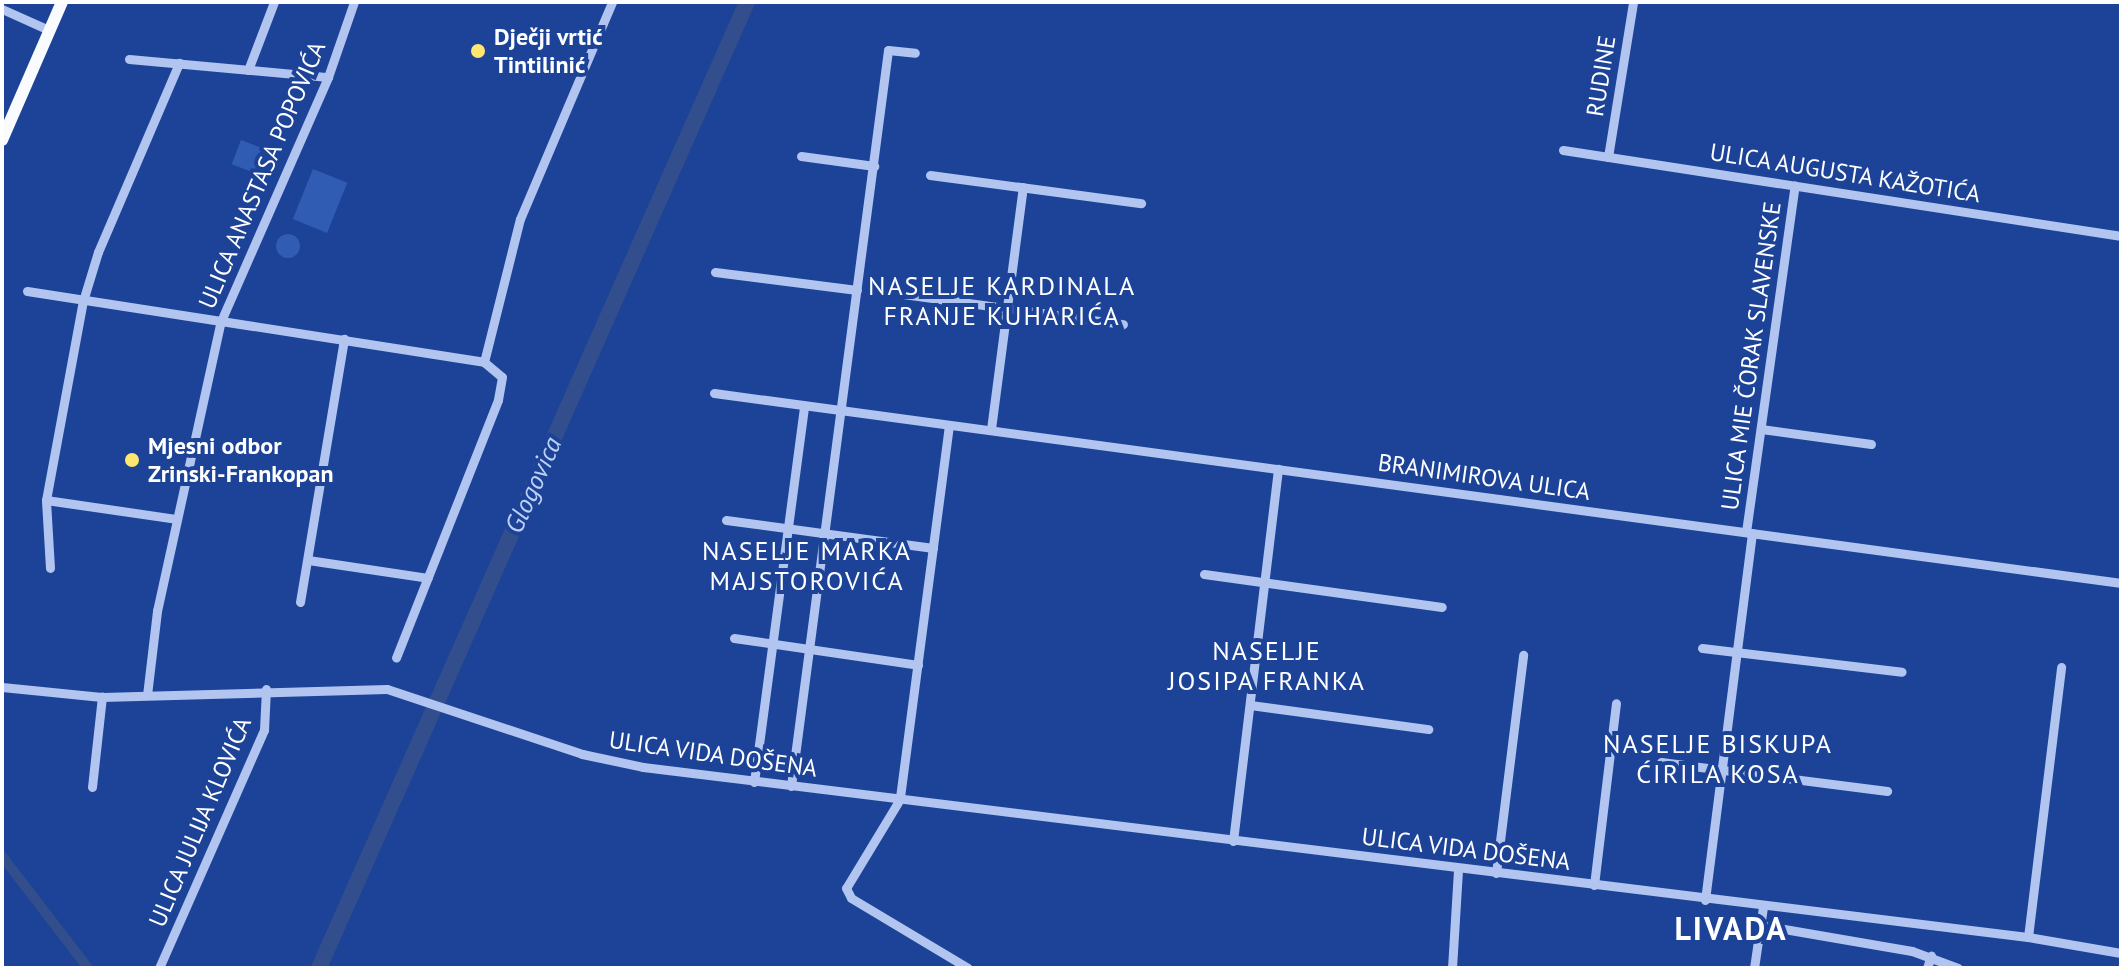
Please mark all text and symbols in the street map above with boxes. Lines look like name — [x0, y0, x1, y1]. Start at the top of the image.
place label: Dječji vrtić Tintilinić — [494, 23, 603, 79]
street label: RUDINE — [1580, 33, 1622, 119]
street label: ULICA ANASTASA POPOVIĆA — [192, 36, 332, 314]
marker: Dječji vrtić Tintilinić — [469, 42, 487, 60]
street label: ULICA AUGUSTA KAŽOTIĆA — [1706, 137, 1984, 209]
street label: ULICA MIE ČORAK SLAVENSKE — [1715, 199, 1787, 513]
district label: NASELJE KARDINALA FRANJE KUHARIĆA — [868, 270, 1136, 332]
place label: Mjesni odbor Zrinski-Frankopan — [148, 432, 334, 488]
water label: Glogovica — [498, 432, 568, 538]
street label: BRANIMIROVA ULICA — [1376, 448, 1592, 506]
marker: Mjesni odbor Zrinski-Frankopan — [123, 451, 141, 469]
district label: NASELJE MARKA MAJSTOROVIĆA — [702, 535, 912, 596]
district label: NASELJE JOSIPA FRANKA — [1167, 635, 1367, 696]
street label: ULICA JULIJA KLOVIĆA — [142, 712, 258, 932]
street label: ULICA VIDA DOŠENA — [606, 725, 820, 783]
district label: NASELJE BISKUPA ĆIRILA KOSA — [1603, 728, 1833, 790]
street label: ULICA VIDA DOŠENA — [1359, 822, 1573, 876]
district label: LIVADA — [1674, 909, 1788, 947]

